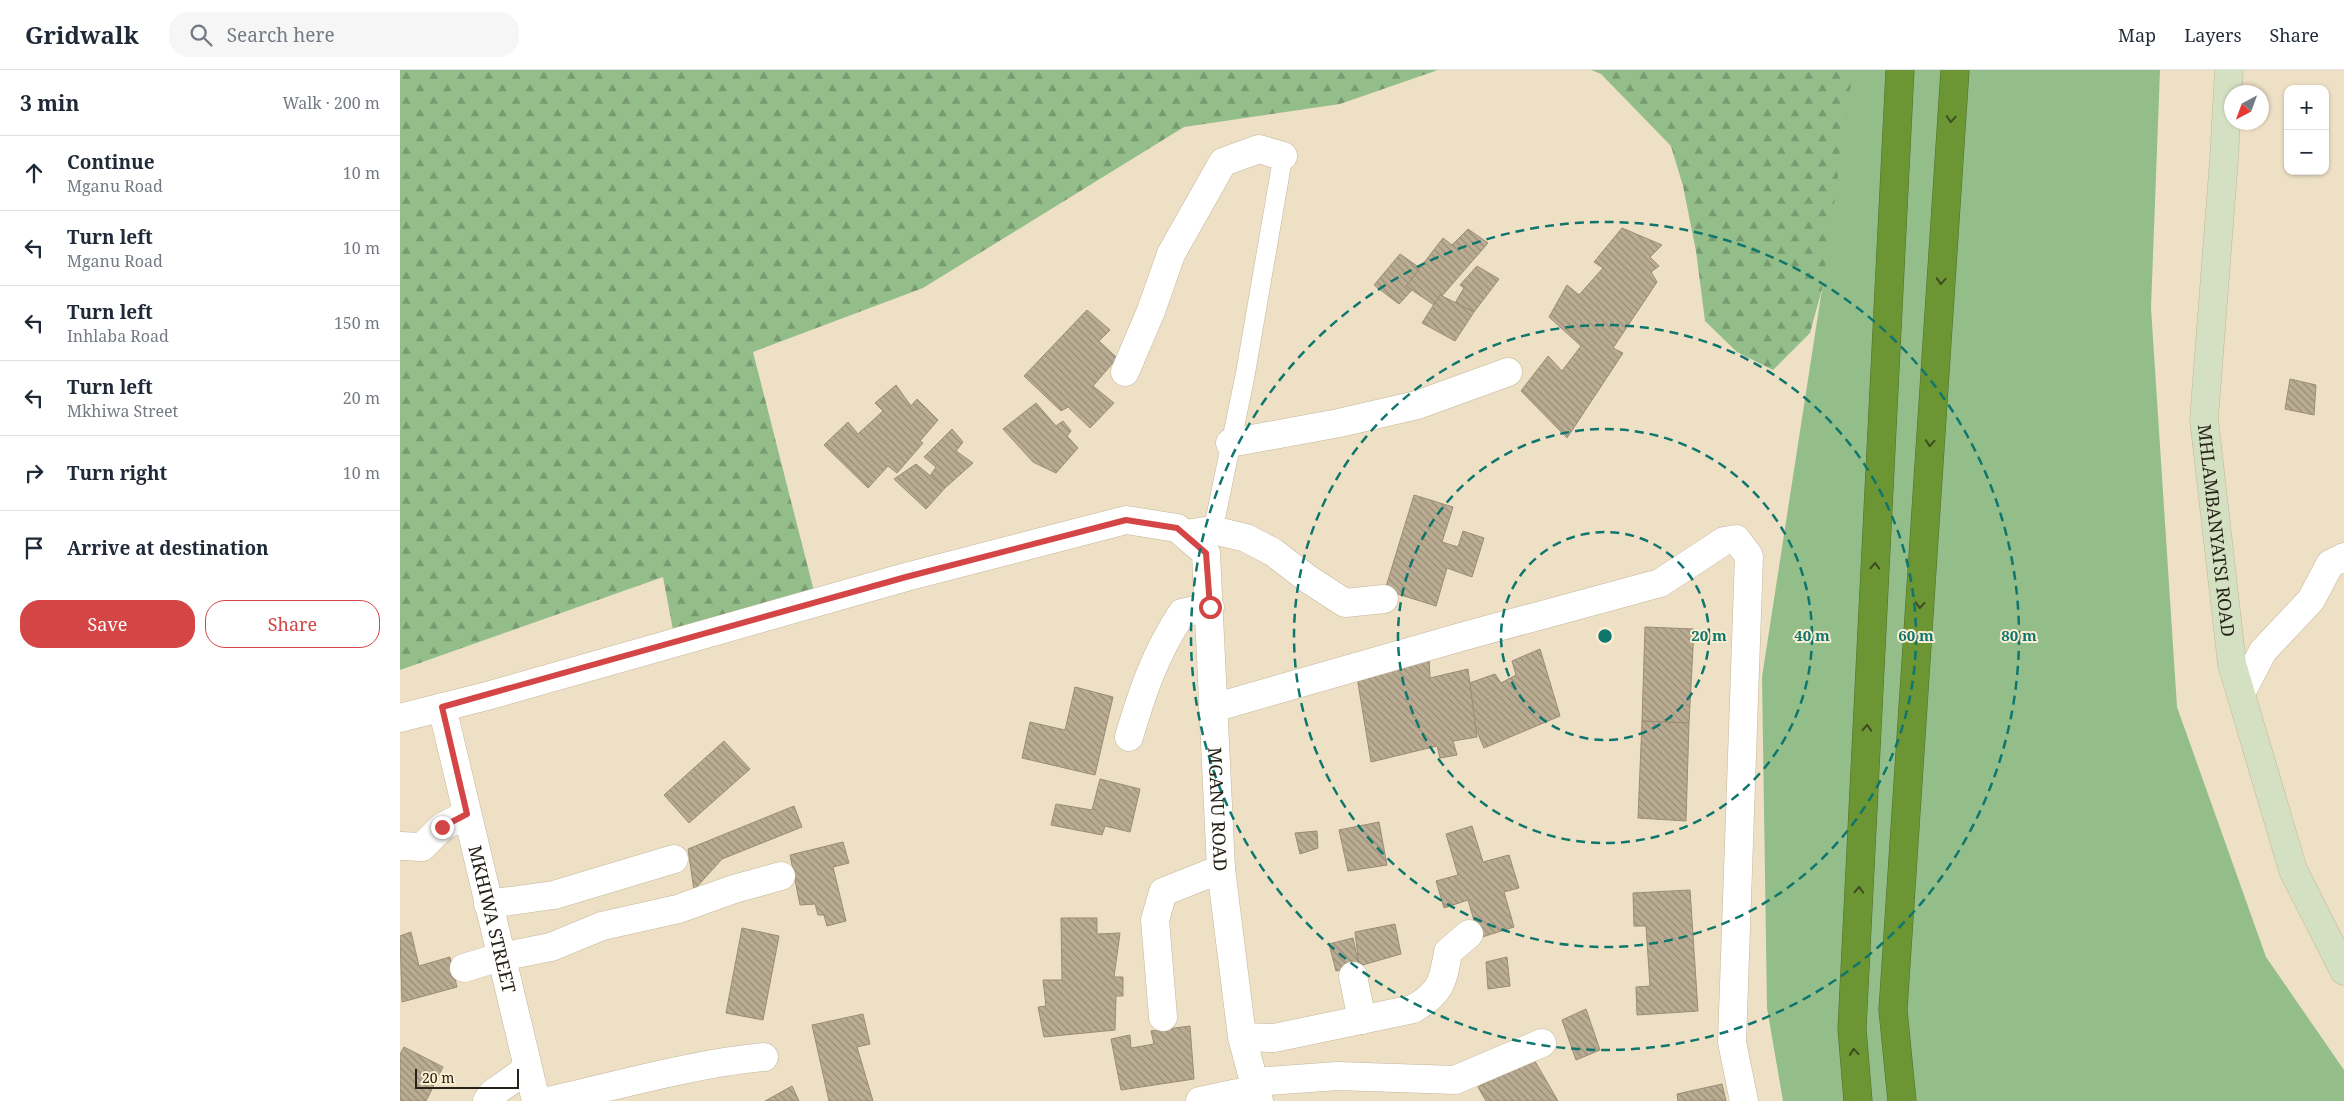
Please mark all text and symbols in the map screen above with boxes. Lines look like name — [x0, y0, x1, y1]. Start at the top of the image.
search box — [169, 12, 519, 57]
text: Gridwalk — [25, 18, 139, 51]
icon: search — [187, 21, 215, 49]
text: Search here — [227, 22, 335, 48]
text: Map — [2118, 23, 2156, 47]
text: Layers — [2184, 23, 2242, 47]
text: Share — [2270, 23, 2319, 47]
north arrow — [2224, 85, 2269, 130]
map controls — [2284, 85, 2329, 175]
button: + — [2284, 85, 2329, 130]
text: 3 min — [20, 89, 79, 117]
text: Walk · 200 m — [283, 92, 380, 114]
one-way arrow — [1946, 115, 1957, 123]
button: − — [2284, 130, 2329, 175]
text: Continue — [67, 149, 155, 175]
icon: ahead — [20, 159, 48, 187]
text: 10 m — [343, 162, 380, 184]
text: Mganu Road — [67, 175, 163, 197]
text: Turn left — [67, 224, 153, 250]
icon: left — [20, 234, 48, 262]
text: 10 m — [343, 237, 380, 259]
text: Mganu Road — [67, 250, 163, 272]
one-way arrow — [1935, 277, 1946, 285]
text: Turn left — [67, 299, 153, 325]
icon: left — [20, 309, 48, 337]
text: 150 m — [334, 312, 380, 334]
text: Inhlaba Road — [67, 325, 169, 347]
text: Turn left — [67, 374, 153, 400]
icon: left — [20, 384, 48, 412]
text: 20 m — [343, 387, 380, 409]
text: Mkhiwa Street — [67, 400, 178, 422]
street label: MHLAMBANYATSI ROAD — [2193, 423, 2241, 638]
one-way arrow — [1925, 439, 1936, 447]
icon: right — [20, 459, 48, 487]
text: Turn right — [67, 460, 167, 486]
text: 10 m — [343, 462, 380, 484]
icon: arrive — [20, 534, 48, 562]
text: Arrive at destination — [67, 535, 269, 561]
one-way arrow — [1869, 561, 1880, 569]
route start — [1199, 596, 1222, 619]
button: Save — [20, 600, 195, 648]
button: Share — [205, 600, 380, 648]
one-way arrow — [1914, 601, 1925, 609]
text: 20 m — [1691, 625, 1727, 645]
text: 40 m — [1794, 625, 1830, 645]
text: 60 m — [1898, 625, 1934, 645]
text: 80 m — [2001, 625, 2037, 645]
centre of rings — [1596, 627, 1614, 645]
one-way arrow — [1861, 724, 1872, 732]
street label: MGANU ROAD — [1203, 747, 1233, 872]
route end — [431, 816, 454, 839]
street label: MKHIWA STREET — [463, 843, 522, 995]
one-way arrow — [1853, 886, 1864, 894]
one-way arrow — [1849, 1048, 1860, 1056]
scale bar — [415, 1066, 519, 1089]
text: 20 m — [422, 1068, 455, 1087]

